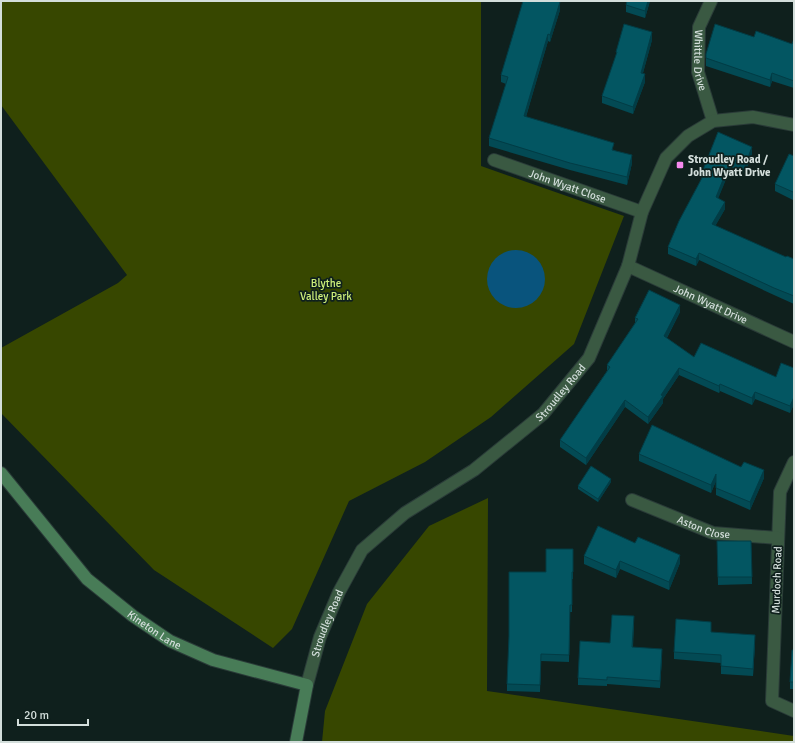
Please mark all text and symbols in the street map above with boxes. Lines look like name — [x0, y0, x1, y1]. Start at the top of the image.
street label: Whittle Drive — [691, 29, 710, 92]
place label: Stroudley Road / John Wyatt Drive — [688, 153, 771, 179]
marker: Stroudley Road / John Wyatt Drive — [675, 160, 685, 170]
street label: John Wyatt Close — [527, 166, 608, 205]
park label: Blythe Valley Park — [300, 277, 352, 303]
street label: John Wyatt Drive — [672, 281, 750, 326]
street label: Stroudley Road — [533, 361, 588, 424]
street label: Aston Close — [675, 513, 731, 541]
street label: Murdoch Road — [769, 546, 785, 614]
street label: Stroudley Road — [308, 588, 346, 658]
street label: Kineton Lane — [125, 608, 183, 652]
scale bar — [18, 701, 88, 727]
text: 20 m — [24, 708, 49, 723]

